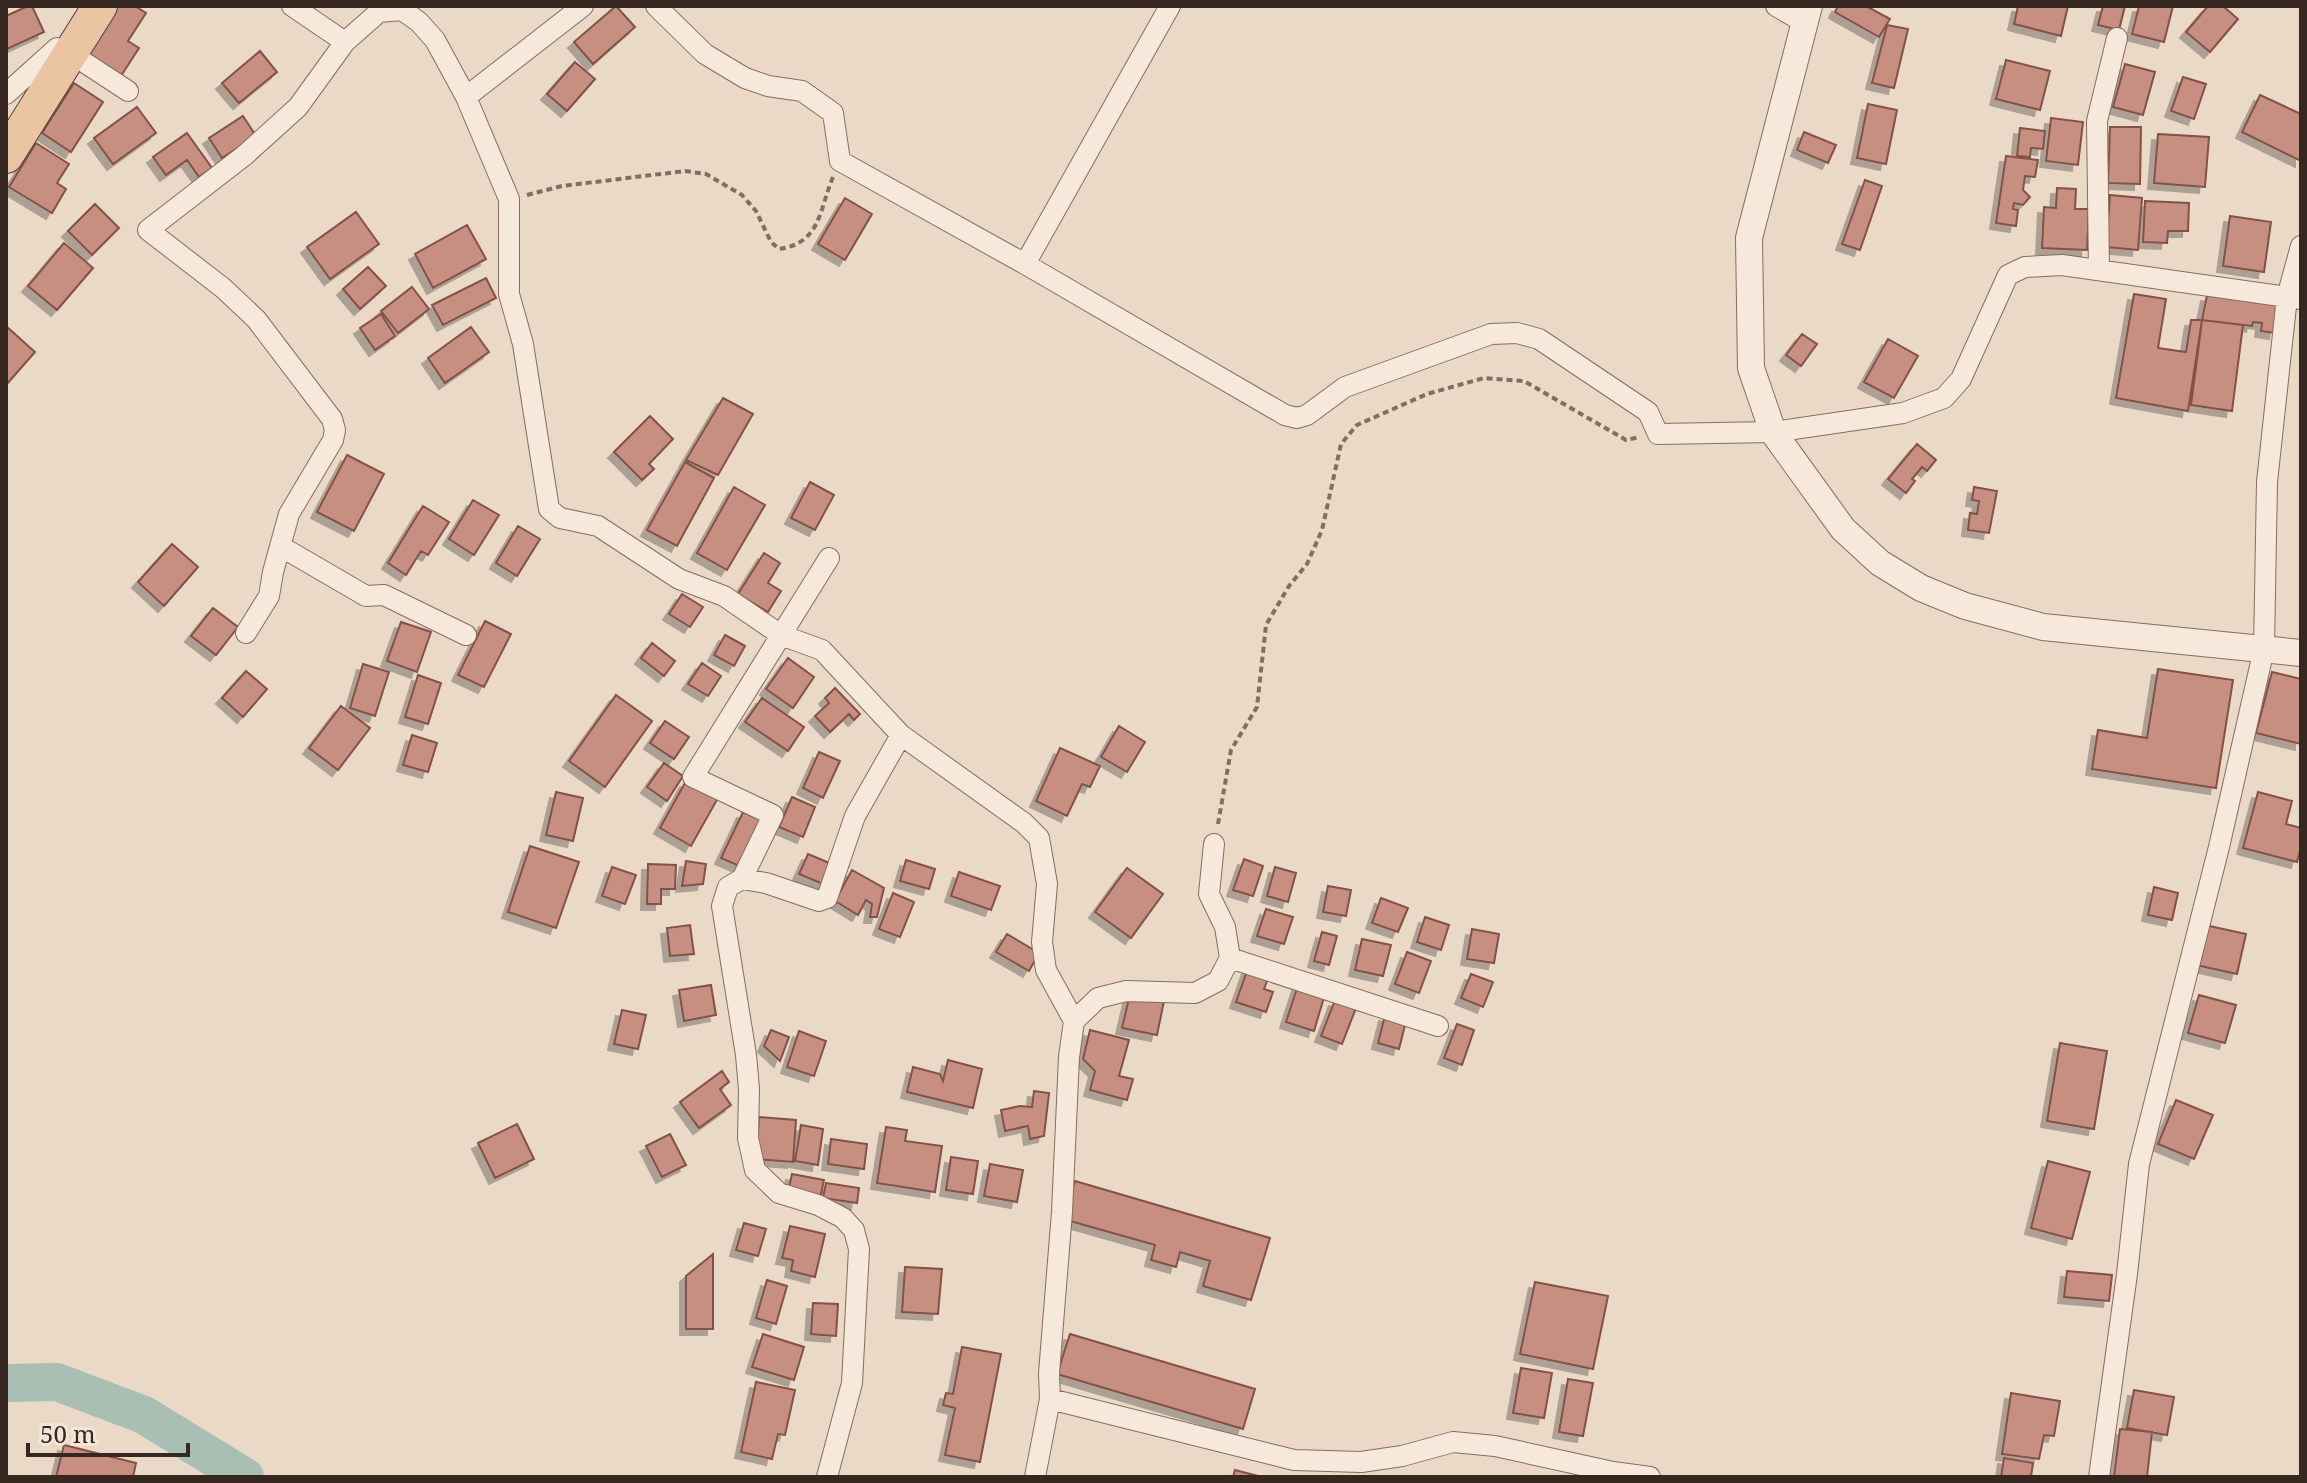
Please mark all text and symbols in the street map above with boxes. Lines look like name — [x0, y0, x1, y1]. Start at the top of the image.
scale bar — [28, 1407, 188, 1457]
text: 50 m — [40, 1417, 96, 1450]

